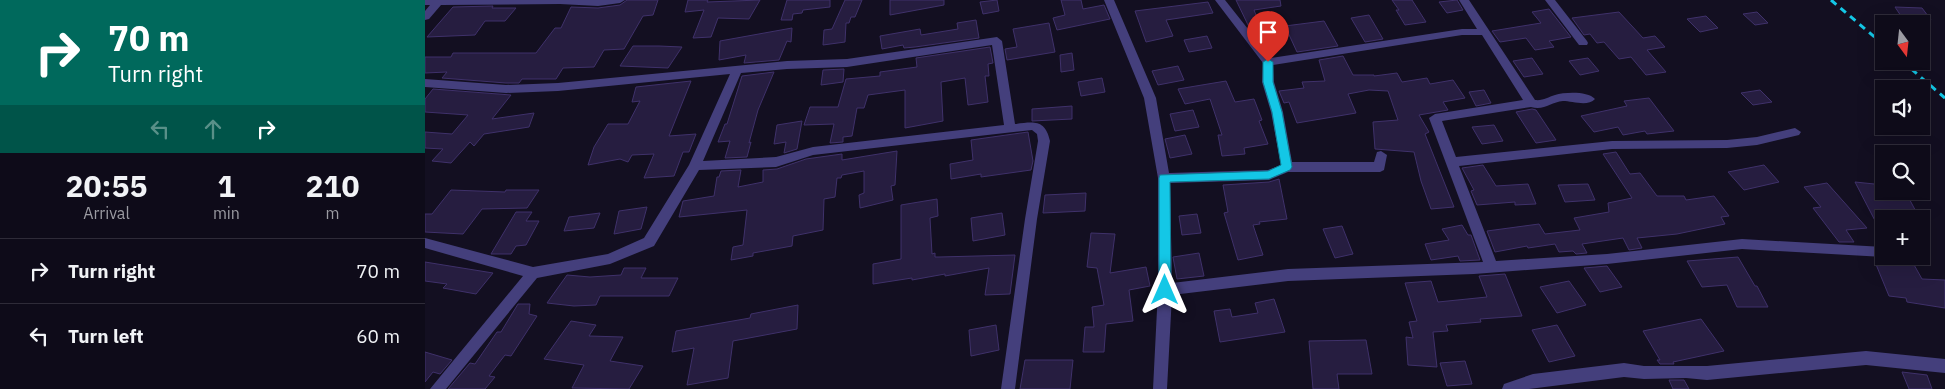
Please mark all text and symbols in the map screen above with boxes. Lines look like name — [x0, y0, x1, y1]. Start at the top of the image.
pin — [1247, 11, 1289, 62]
text: 70 m — [108, 15, 190, 61]
north arrow — [1875, 15, 1930, 70]
map controls — [1875, 15, 1930, 265]
icon: arrive — [1254, 18, 1282, 46]
icon: right — [25, 20, 90, 85]
text: Turn right — [108, 59, 203, 88]
button: sound — [1875, 80, 1930, 135]
icon: left — [146, 115, 174, 143]
icon: ahead — [199, 115, 227, 143]
icon: right — [252, 115, 280, 143]
button: search — [1875, 145, 1930, 200]
text: 20:55 — [66, 166, 147, 205]
text: 1 — [217, 166, 235, 205]
text: 210 — [305, 166, 359, 205]
text: Arrival — [83, 203, 130, 223]
text: min — [213, 203, 240, 223]
text: m — [325, 203, 339, 223]
button: + — [1875, 210, 1930, 265]
icon: right — [25, 257, 53, 285]
text: Turn right — [68, 259, 155, 283]
text: 70 m — [356, 259, 400, 283]
position arrow — [1138, 263, 1190, 315]
icon: left — [25, 322, 53, 350]
text: Turn left — [68, 324, 144, 348]
text: 60 m — [356, 324, 400, 348]

